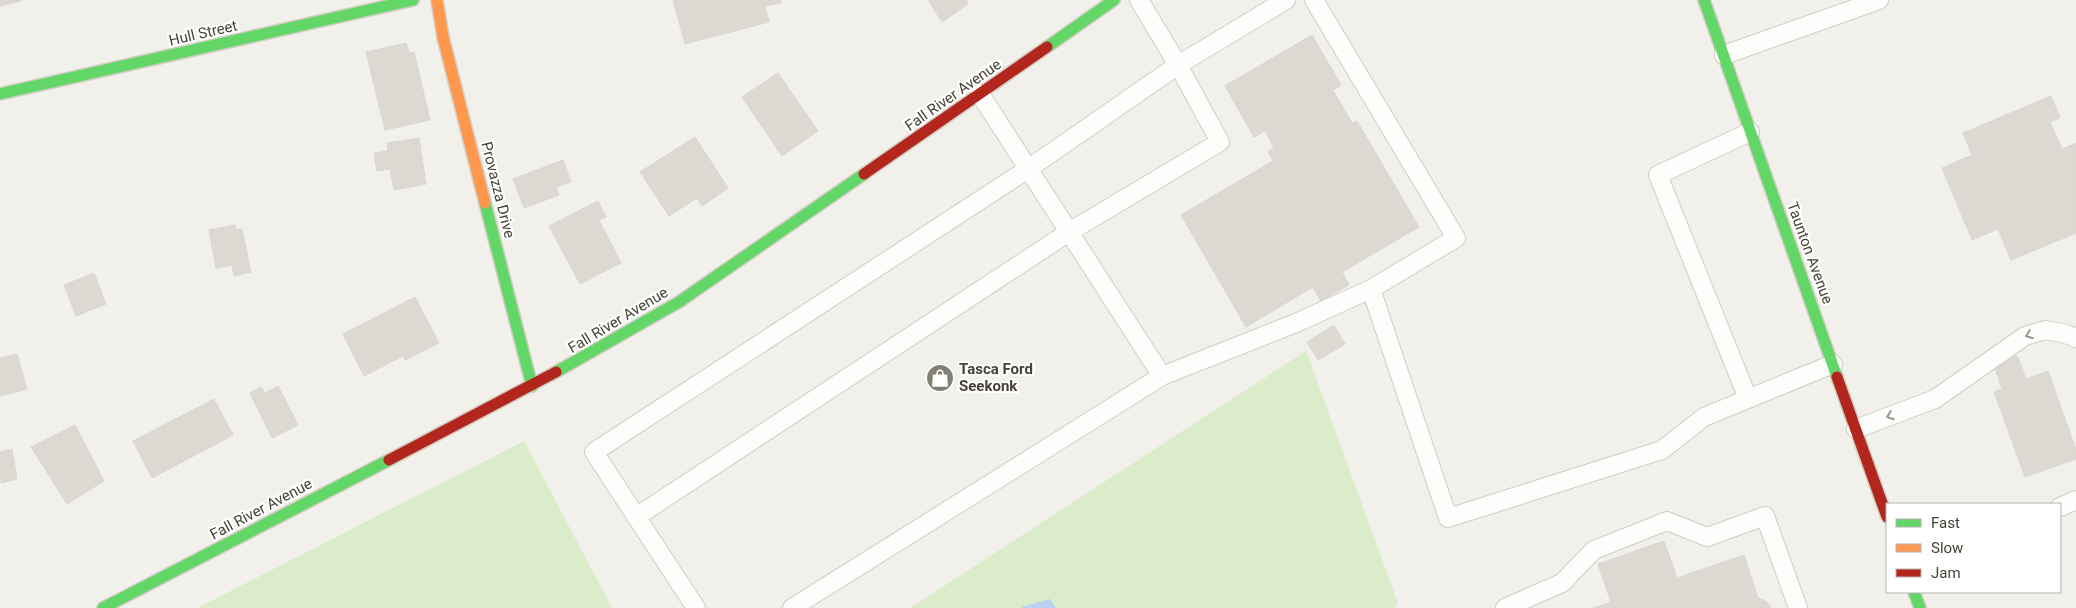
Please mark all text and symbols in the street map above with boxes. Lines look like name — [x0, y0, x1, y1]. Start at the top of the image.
street label: Hull Street — [167, 16, 239, 50]
street label: Fall River Avenue — [902, 55, 1005, 135]
street label: Provazza Drive — [477, 140, 519, 240]
street label: Taunton Avenue — [1783, 200, 1837, 306]
street label: Fall River Avenue — [565, 283, 671, 357]
one-way arrow — [2026, 329, 2034, 339]
place label: Tasca Ford Seekonk — [959, 360, 1033, 395]
shop icon: Tasca Ford Seekonk — [925, 363, 955, 393]
one-way arrow — [1886, 410, 1895, 420]
street label: Fall River Avenue — [207, 474, 315, 543]
legend — [1886, 503, 2061, 593]
text: Fast — [1931, 514, 1960, 532]
text: Slow — [1931, 539, 1963, 557]
text: Jam — [1931, 564, 1961, 582]

